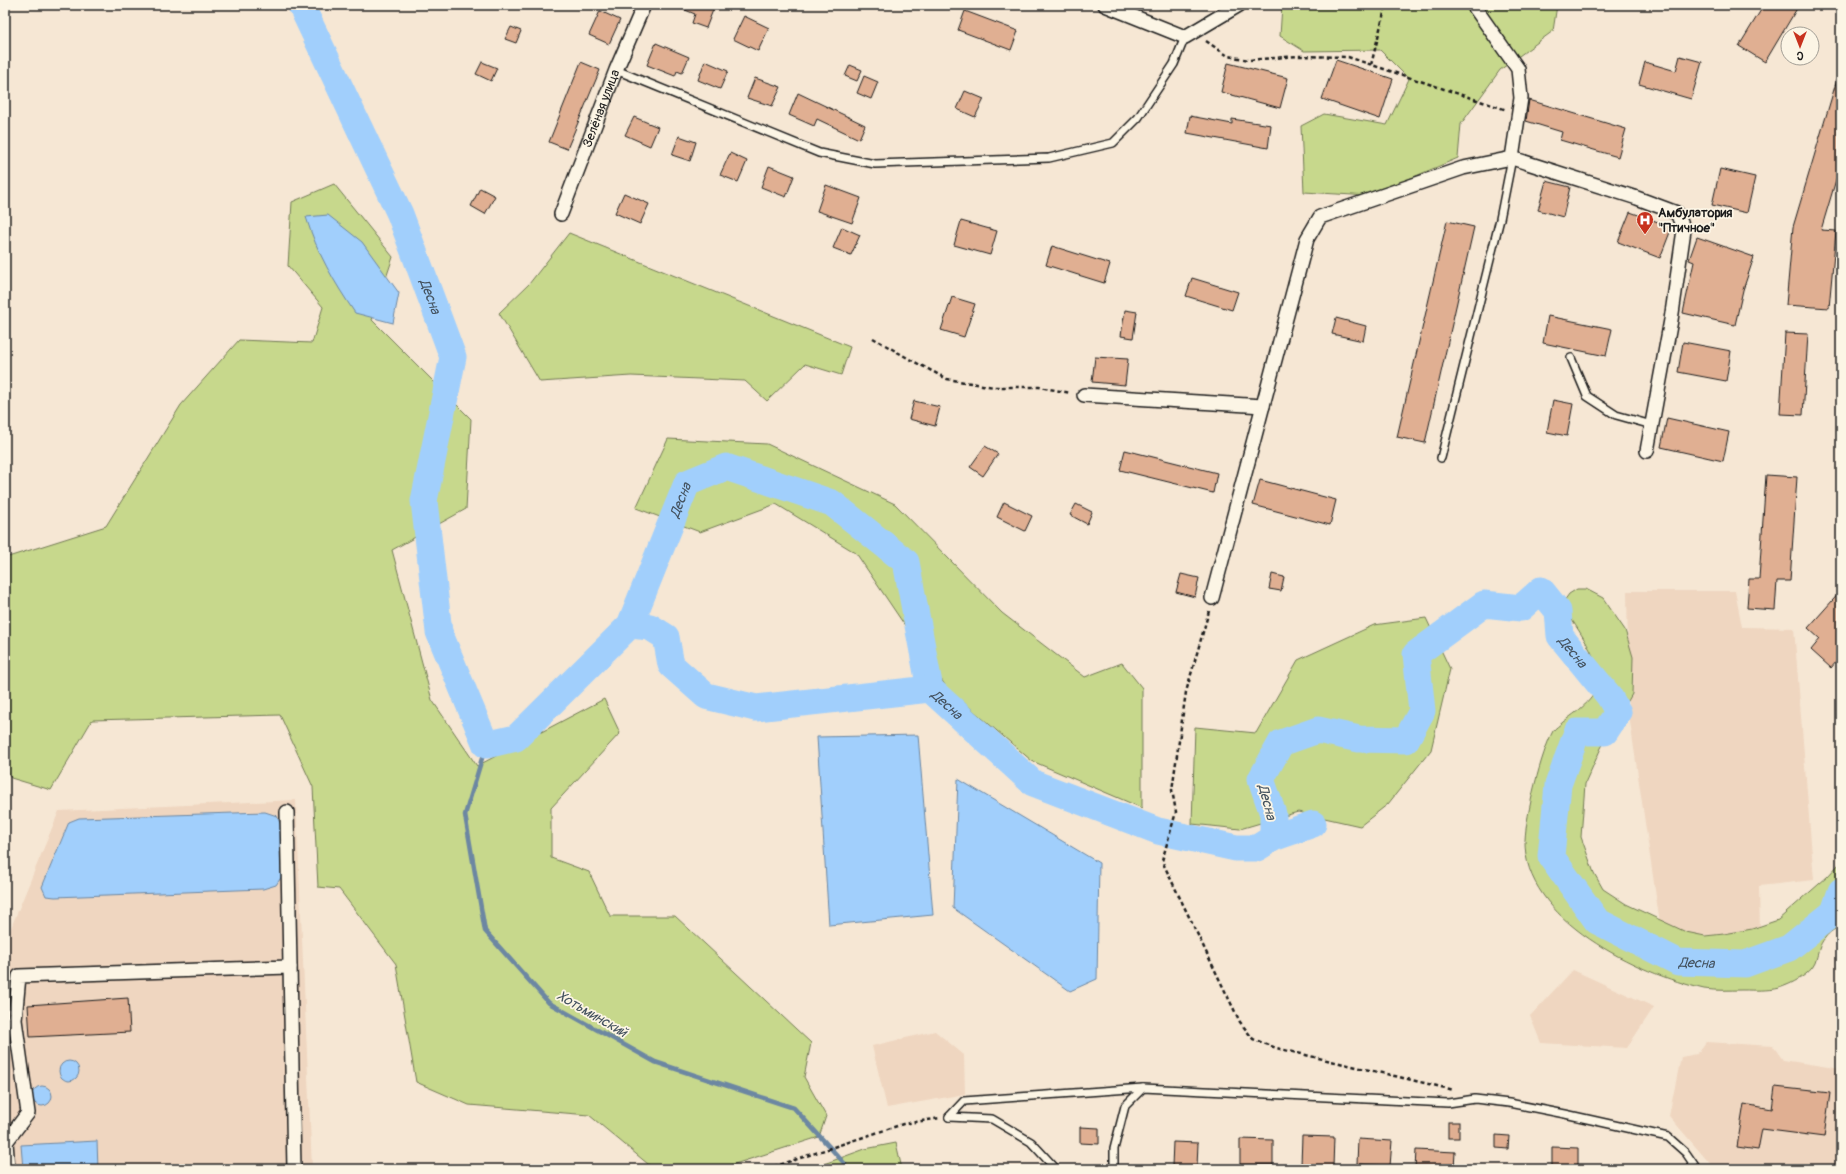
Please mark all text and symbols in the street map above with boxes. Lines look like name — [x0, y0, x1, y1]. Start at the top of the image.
north arrow — [1780, 26, 1820, 66]
text: С — [1796, 49, 1803, 62]
street label: Зелёная улица — [579, 67, 623, 150]
place label: Амбулатория "Птичное" — [1658, 205, 1732, 236]
hospital icon: Амбулатория "Птичное" — [1635, 210, 1655, 235]
water label: Десна — [416, 276, 445, 317]
water label: Десна — [665, 479, 695, 521]
water label: Десна — [1554, 632, 1592, 672]
water label: Десна — [927, 685, 967, 724]
water label: Десна — [1254, 782, 1280, 823]
water label: Десна — [1677, 953, 1716, 972]
water label: Хотьминский — [554, 987, 631, 1042]

